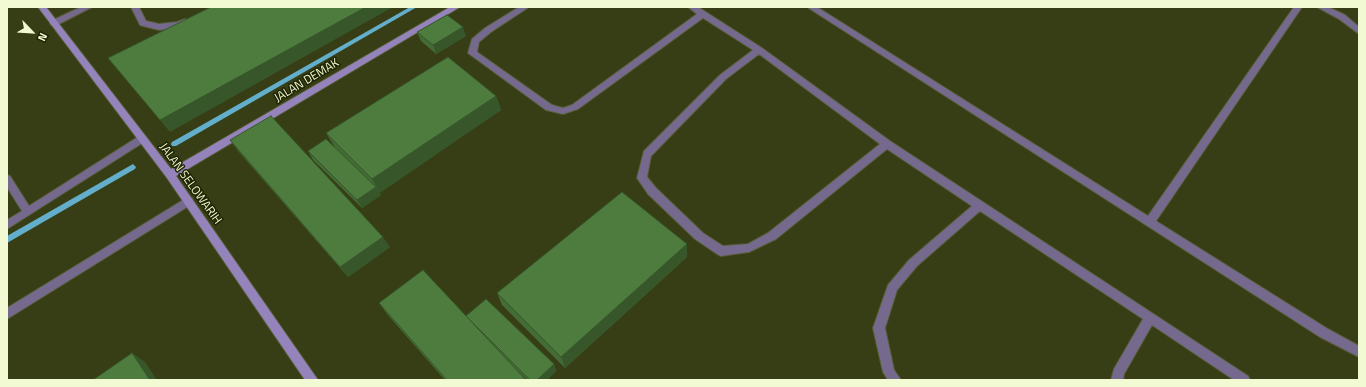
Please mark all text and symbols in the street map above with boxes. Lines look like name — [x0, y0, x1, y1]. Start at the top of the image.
north arrow — [12, 12, 52, 52]
text: N — [34, 30, 52, 44]
street label: JALAN DEMAK — [272, 56, 342, 106]
street label: JALAN SELOWARIH — [156, 141, 224, 227]

